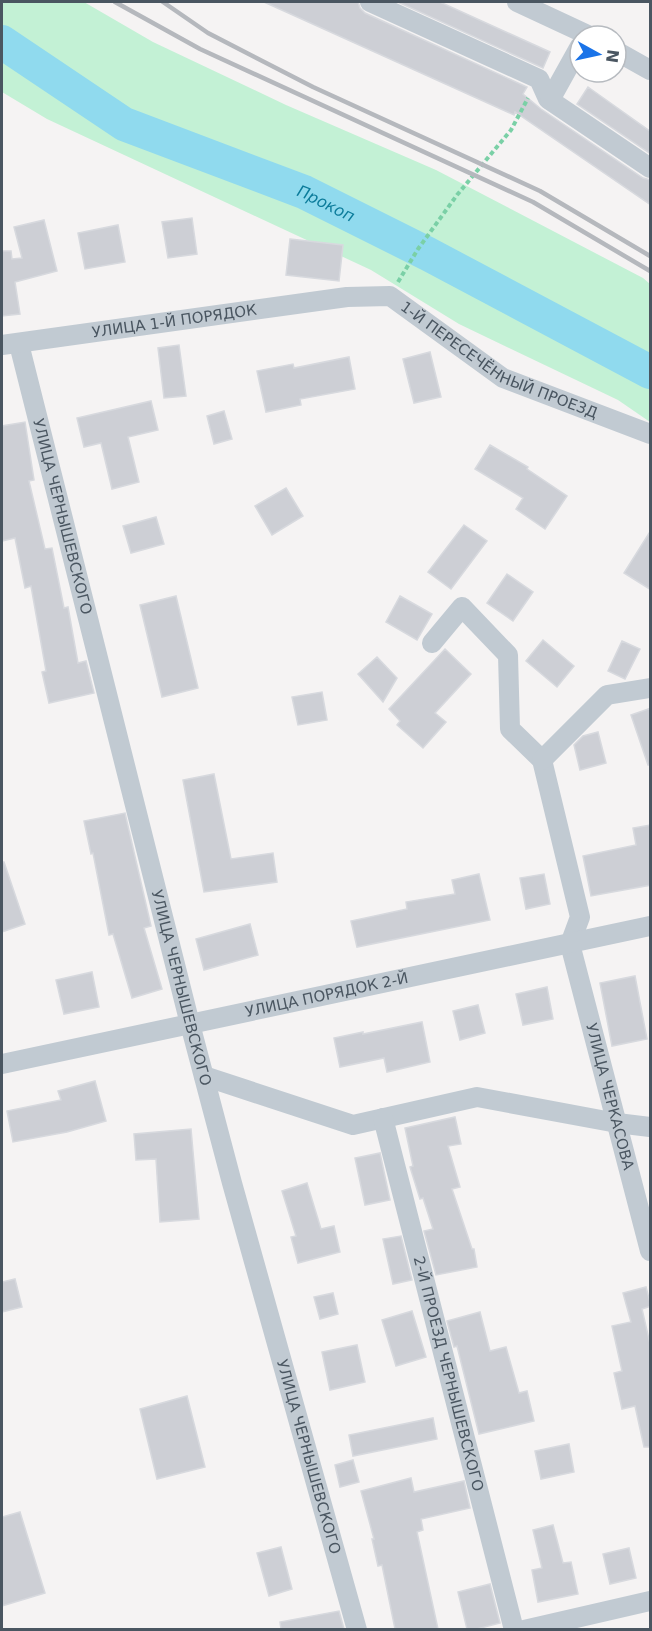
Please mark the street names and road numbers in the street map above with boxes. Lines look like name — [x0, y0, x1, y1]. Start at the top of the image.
street label: 1-Й ПЕРЕСЕЧЁННЫЙ ПРОЕЗД — [397, 298, 600, 422]
street label: УЛИЦА 1-Й ПОРЯДОК — [91, 301, 258, 341]
street label: УЛИЦА ЧЕРНЫШЕВСКОГО — [29, 417, 96, 617]
street label: УЛИЦА ЧЕРНЫШЕВСКОГО — [148, 888, 215, 1088]
street label: УЛИЦА ПОРЯДОК 2-Й — [244, 968, 410, 1021]
street label: УЛИЦА ЧЕРКАСОВА — [582, 1021, 638, 1173]
street label: 2-Й ПРОЕЗД ЧЕРНЫШЕВСКОГО — [410, 1254, 487, 1493]
street label: УЛИЦА ЧЕРНЫШЕВСКОГО — [273, 1357, 344, 1556]

